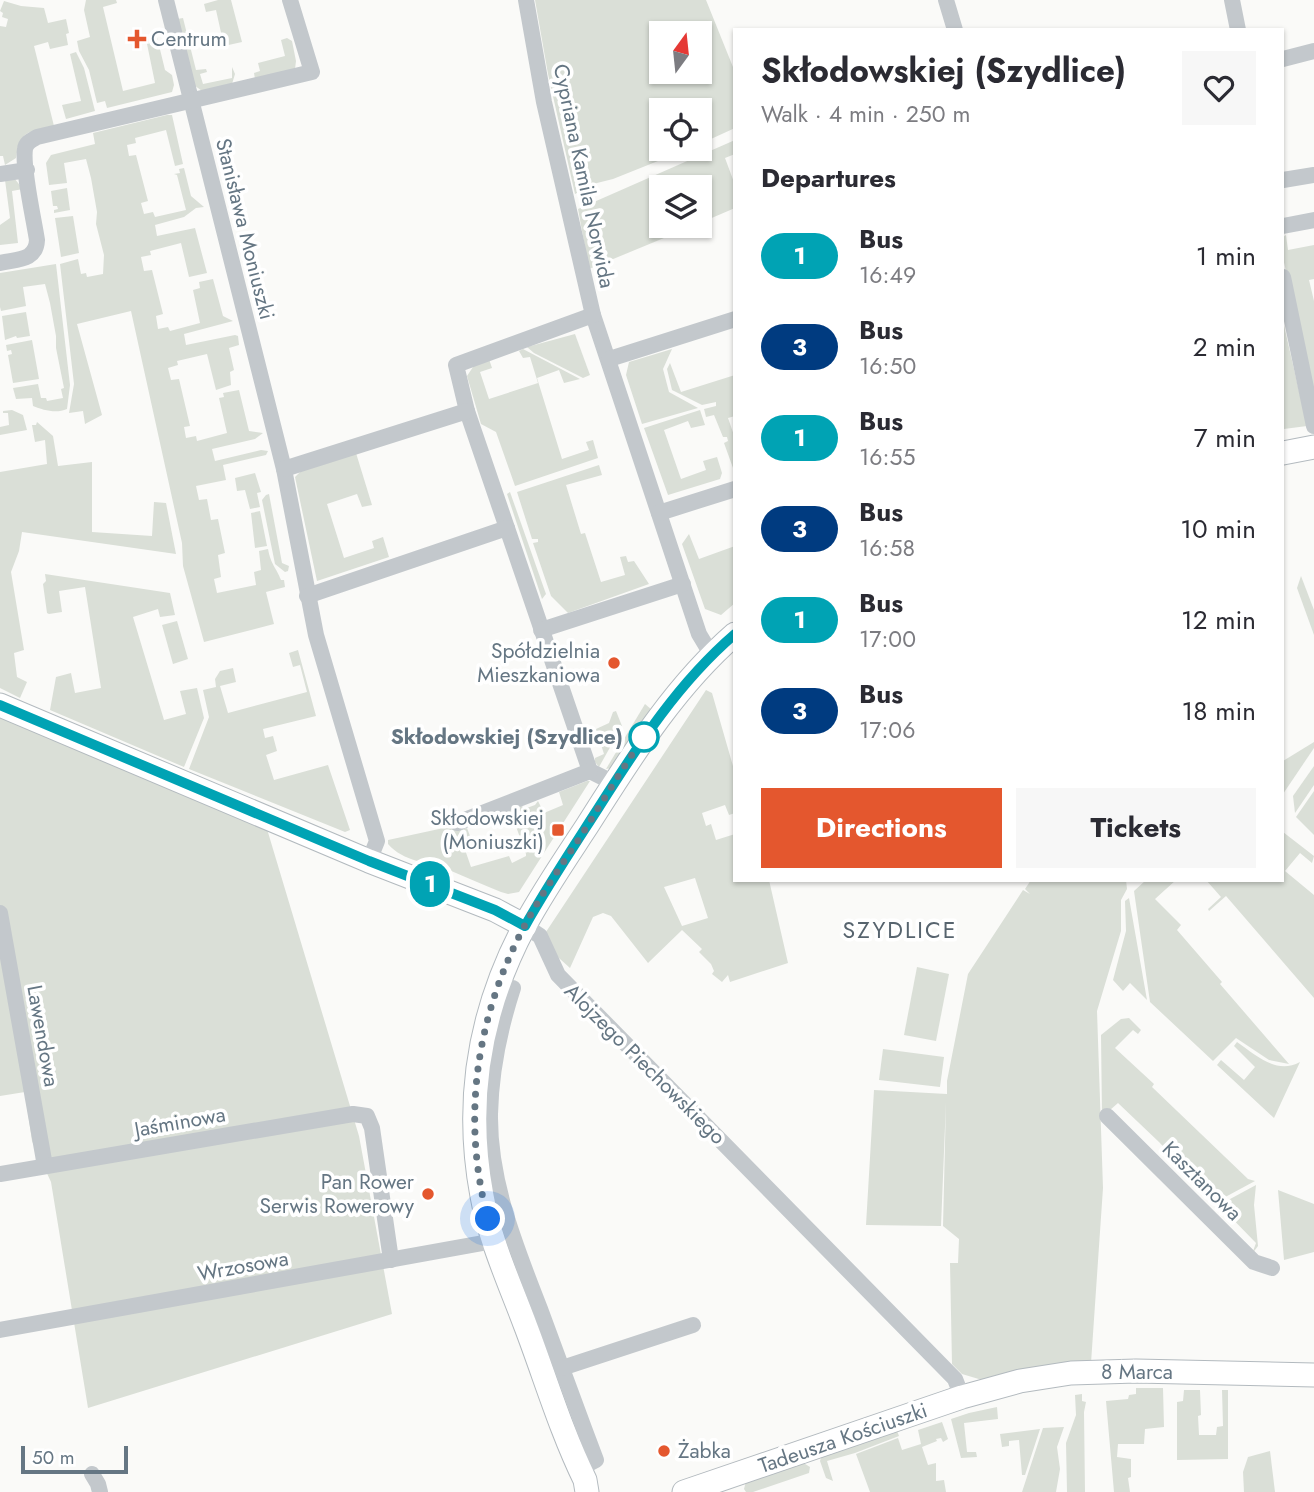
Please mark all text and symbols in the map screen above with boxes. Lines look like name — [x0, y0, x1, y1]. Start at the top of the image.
north arrow — [649, 21, 712, 84]
map controls — [649, 21, 712, 238]
place label: Centrum — [151, 24, 227, 54]
marker: Centrum — [129, 31, 145, 47]
text: Skłodowskiej (Szydlice) — [761, 47, 1126, 94]
button: heart — [1182, 51, 1256, 125]
street label: Cypriana Kamila Norwida — [546, 61, 622, 291]
text: Walk · 4 min · 250 m — [761, 97, 970, 131]
button: locate — [649, 98, 712, 161]
street label: Stanisława Moniuszki — [208, 135, 282, 323]
text: Departures — [761, 159, 896, 197]
button: layers — [649, 175, 712, 238]
text: Bus — [859, 220, 903, 258]
text: 1 min — [1196, 237, 1256, 275]
text: 1 — [793, 238, 806, 273]
text: 16:49 — [859, 258, 916, 292]
text: Bus — [859, 311, 903, 349]
text: 2 min — [1193, 328, 1256, 366]
text: 3 — [792, 329, 807, 364]
text: 16:50 — [859, 349, 916, 383]
text: Bus — [859, 402, 903, 440]
text: 7 min — [1194, 419, 1256, 457]
text: 1 — [793, 420, 806, 455]
text: 16:55 — [859, 440, 915, 474]
text: Bus — [859, 493, 903, 531]
text: 10 min — [1180, 510, 1256, 548]
text: 3 — [792, 511, 807, 546]
text: 16:58 — [859, 531, 915, 565]
text: Bus — [859, 584, 903, 622]
text: 12 min — [1181, 601, 1256, 639]
text: 1 — [793, 602, 806, 637]
text: 17:00 — [859, 622, 916, 656]
place label: Spółdzielnia Mieszkaniowa — [477, 636, 600, 690]
marker: Spółdzielnia Mieszkaniowa — [606, 655, 622, 671]
text: Bus — [859, 675, 903, 713]
text: 18 min — [1182, 692, 1256, 730]
text: 3 — [792, 693, 807, 728]
text: 17:06 — [859, 713, 915, 747]
place label: Skłodowskiej (Szydlice) — [391, 722, 623, 752]
marker: Skłodowskiej (Szydlice) — [629, 722, 659, 752]
button: Directions — [761, 788, 1002, 868]
button: Tickets — [1016, 788, 1256, 868]
place label: Skłodowskiej (Moniuszki) — [430, 803, 544, 857]
marker: Skłodowskiej (Moniuszki) — [550, 822, 566, 838]
line badge: 1 — [407, 861, 453, 907]
text: 1 — [424, 866, 436, 901]
district label: SZYDLICE — [843, 913, 957, 947]
street label: Alojzego Piechowskiego — [558, 977, 732, 1151]
street label: Lawendowa — [19, 983, 67, 1089]
street label: Jaśminowa — [129, 1099, 228, 1145]
street label: Kasztanowa — [1155, 1134, 1249, 1228]
place label: Pan Rower Serwis Rowerowy — [259, 1167, 415, 1221]
marker: Pan Rower Serwis Rowerowy — [420, 1186, 436, 1202]
your location — [470, 1201, 505, 1236]
street label: Wrzosowa — [195, 1243, 291, 1289]
street label: 8 Marca — [1101, 1357, 1173, 1387]
street label: Tadeusza Kościuszki — [755, 1395, 931, 1481]
place label: Żabka — [678, 1436, 731, 1466]
scale bar — [21, 1443, 128, 1475]
marker: Żabka — [656, 1443, 672, 1459]
text: 50 m — [32, 1444, 75, 1471]

